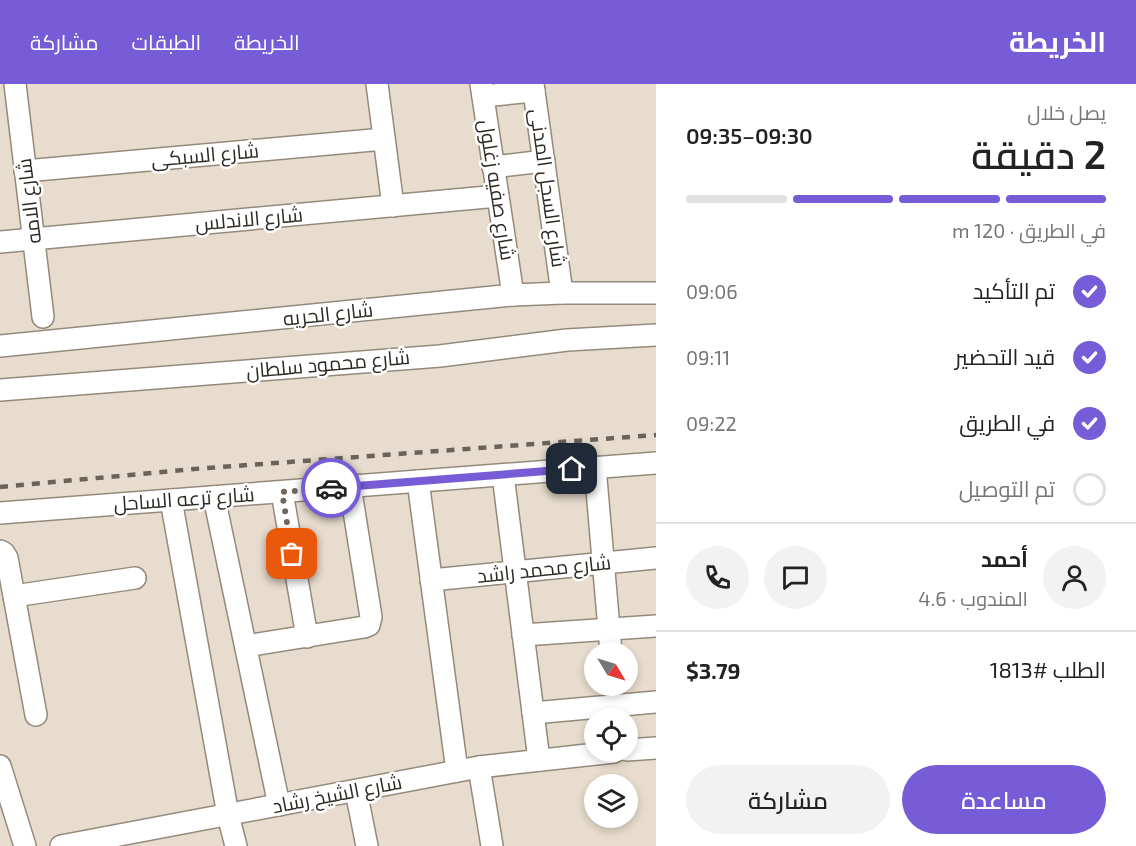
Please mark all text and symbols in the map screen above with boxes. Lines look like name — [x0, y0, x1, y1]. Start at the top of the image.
text: الخريطة — [1009, 24, 1106, 58]
text: مشاركة — [30, 29, 99, 54]
text: الطبقات — [132, 29, 201, 54]
text: الخريطة — [234, 29, 300, 54]
text: يصل خلال — [1027, 100, 1106, 124]
street label: شارع السجل المدنى — [523, 107, 572, 269]
street label: شارع صفيه زغلول — [472, 118, 521, 263]
text: 09:30–09:35 — [686, 122, 813, 148]
text: 2 دقيقة — [971, 130, 1106, 177]
street label: شارع السبكى — [150, 137, 260, 174]
street label: شارع الامه — [11, 157, 48, 245]
street label: شارع الاندلس — [194, 201, 304, 238]
text: في الطريق · 120 m — [952, 218, 1106, 242]
icon: check — [1073, 275, 1106, 308]
text: تم التأكيد — [973, 277, 1055, 303]
text: 09:06 — [686, 279, 738, 303]
street label: شارع الحريه — [282, 296, 375, 333]
icon: check — [1073, 341, 1106, 374]
text: قيد التحضير — [955, 343, 1055, 369]
street label: شارع محمود سلطان — [245, 344, 411, 385]
text: 09:11 — [686, 345, 730, 369]
icon: check — [1073, 407, 1106, 440]
text: في الطريق — [959, 409, 1055, 435]
text: 09:22 — [686, 411, 737, 435]
pin — [546, 443, 597, 494]
icon: home — [555, 452, 588, 485]
courier — [301, 458, 361, 518]
icon: car — [315, 472, 348, 505]
text: تم التوصيل — [959, 475, 1055, 501]
street label: شارع ترعه الساحل — [113, 481, 256, 518]
pin — [266, 528, 317, 579]
icon: bag — [275, 537, 308, 570]
text: أحمد — [981, 545, 1028, 571]
button: phone — [686, 546, 749, 609]
button: chat — [764, 546, 827, 609]
button: person — [1043, 546, 1106, 609]
street label: شارع محمد راشد — [476, 549, 612, 590]
text: المندوب · 4.6 — [918, 586, 1028, 610]
north arrow — [584, 642, 638, 696]
map controls — [584, 642, 638, 828]
text: الطلب #1813 — [990, 656, 1106, 682]
text: $3.79 — [686, 657, 740, 683]
button: locate — [584, 708, 638, 762]
button: مشاركة — [686, 765, 890, 834]
button: مساعدة — [902, 765, 1106, 834]
street label: شارع الشيخ رشاد — [270, 769, 404, 820]
button: layers — [584, 774, 638, 828]

